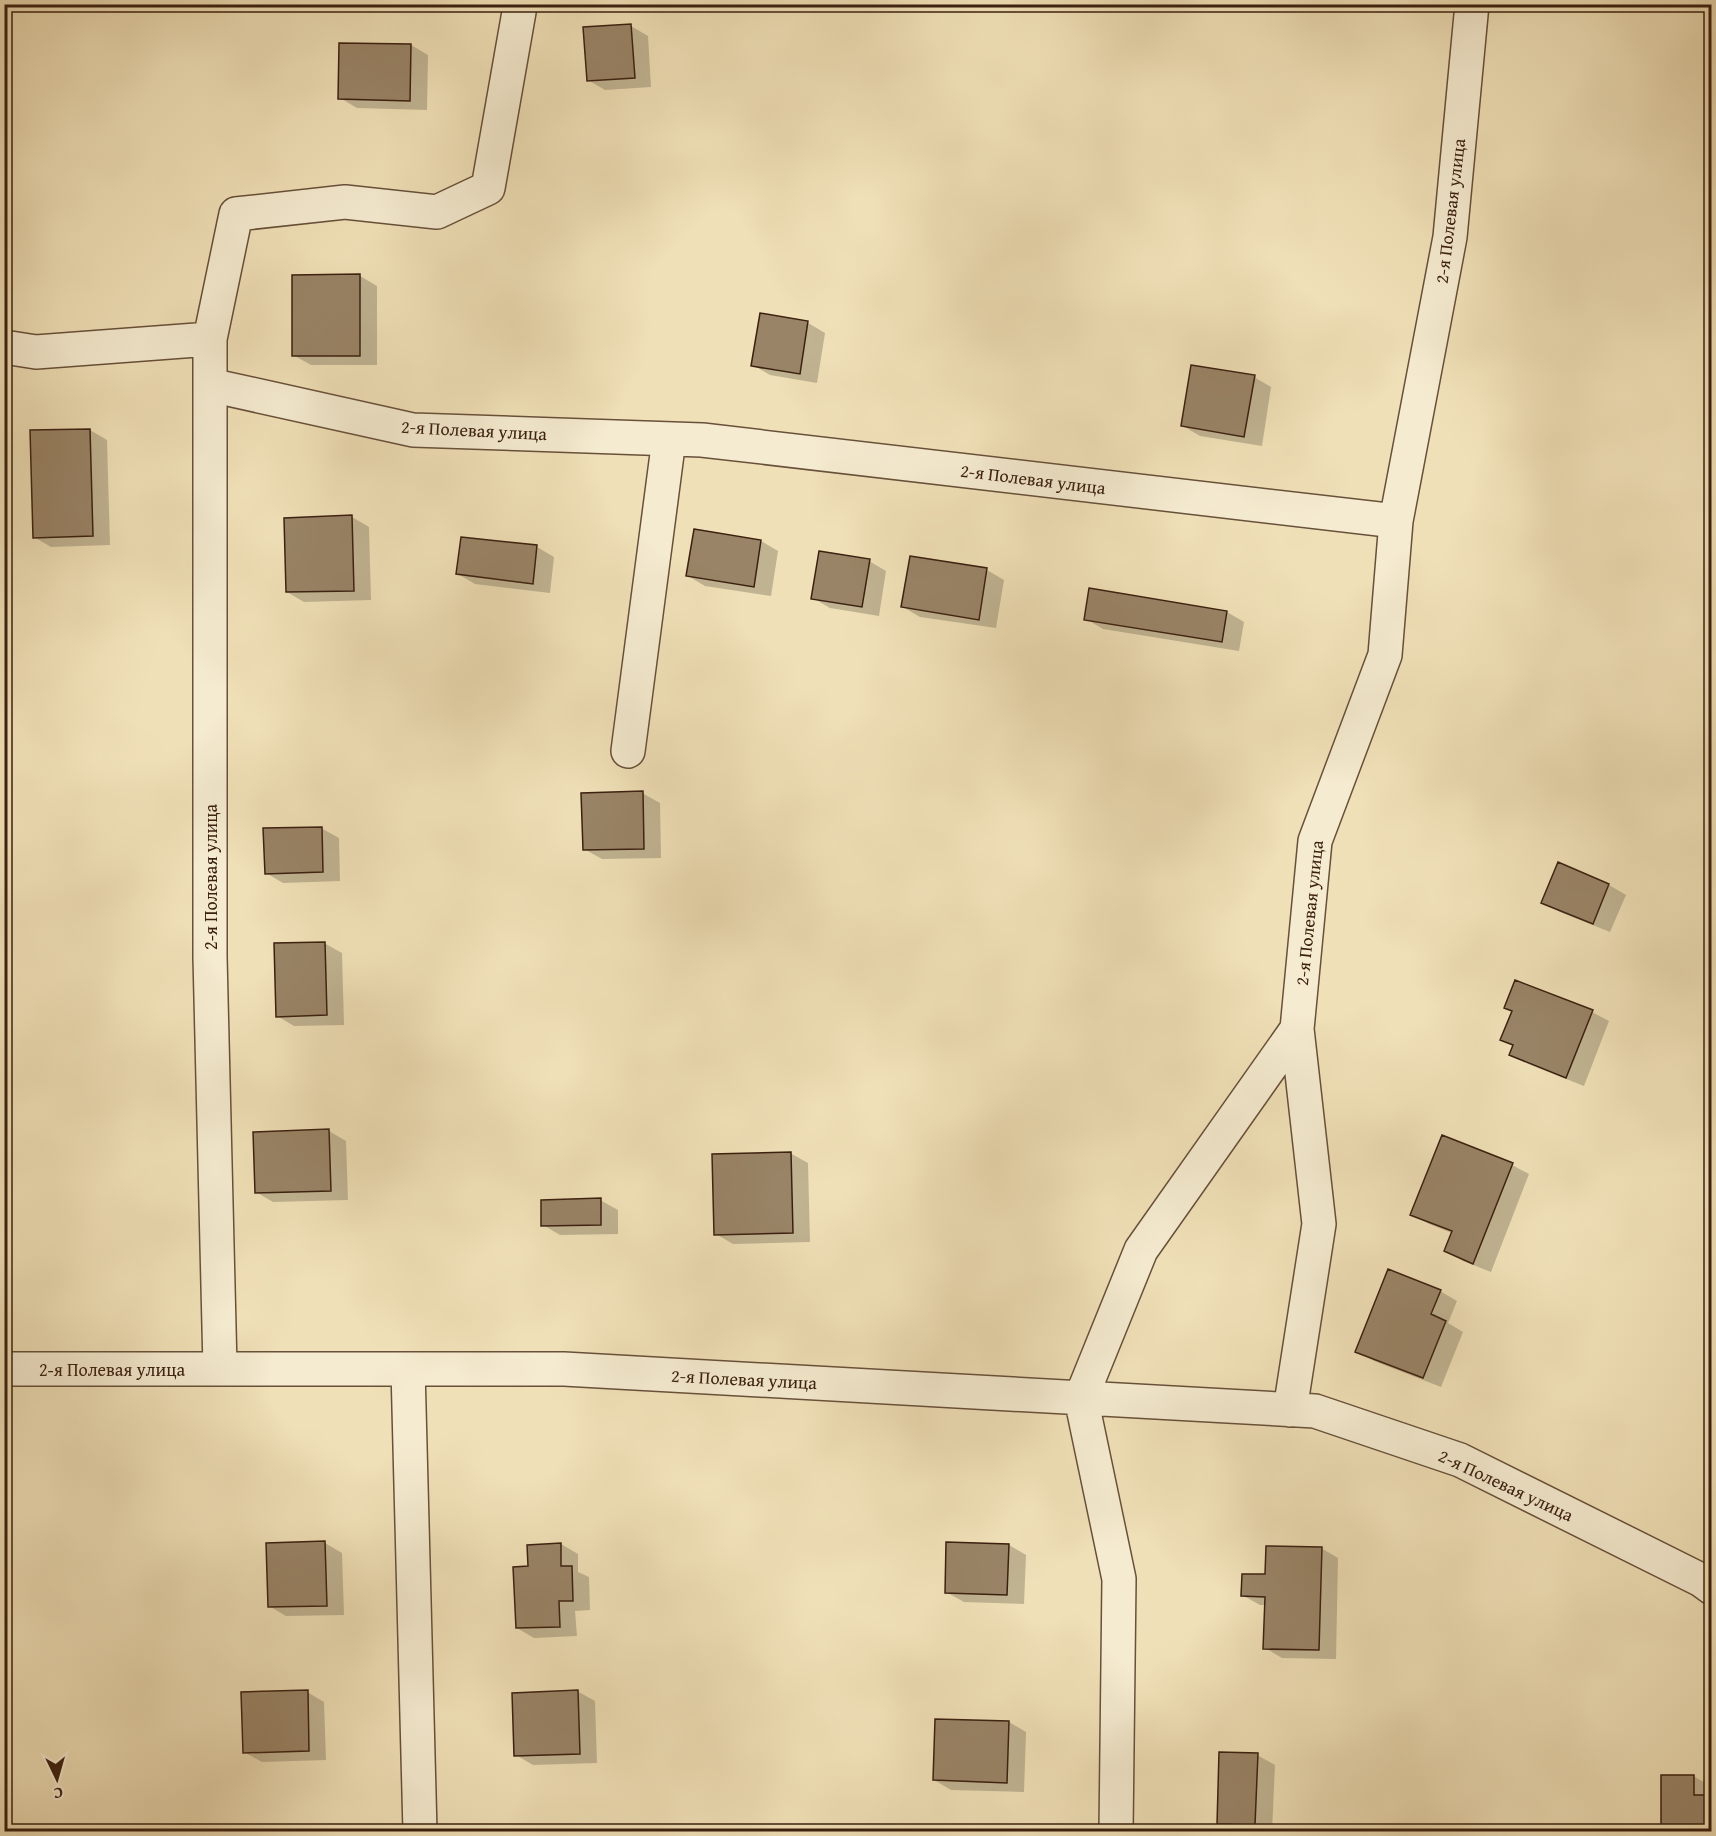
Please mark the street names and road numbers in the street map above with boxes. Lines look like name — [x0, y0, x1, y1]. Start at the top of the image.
street label: 2-я Полевая улица — [1428, 136, 1472, 285]
street label: 2-я Полевая улица — [400, 413, 548, 447]
street label: 2-я Полевая улица — [959, 457, 1108, 501]
street label: 2-я Полевая улица — [197, 804, 224, 950]
street label: 2-я Полевая улица — [1288, 839, 1330, 987]
street label: 2-я Полевая улица — [39, 1356, 185, 1383]
street label: 2-я Полевая улица — [670, 1362, 818, 1396]
street label: 2-я Полевая улица — [1434, 1442, 1578, 1528]

